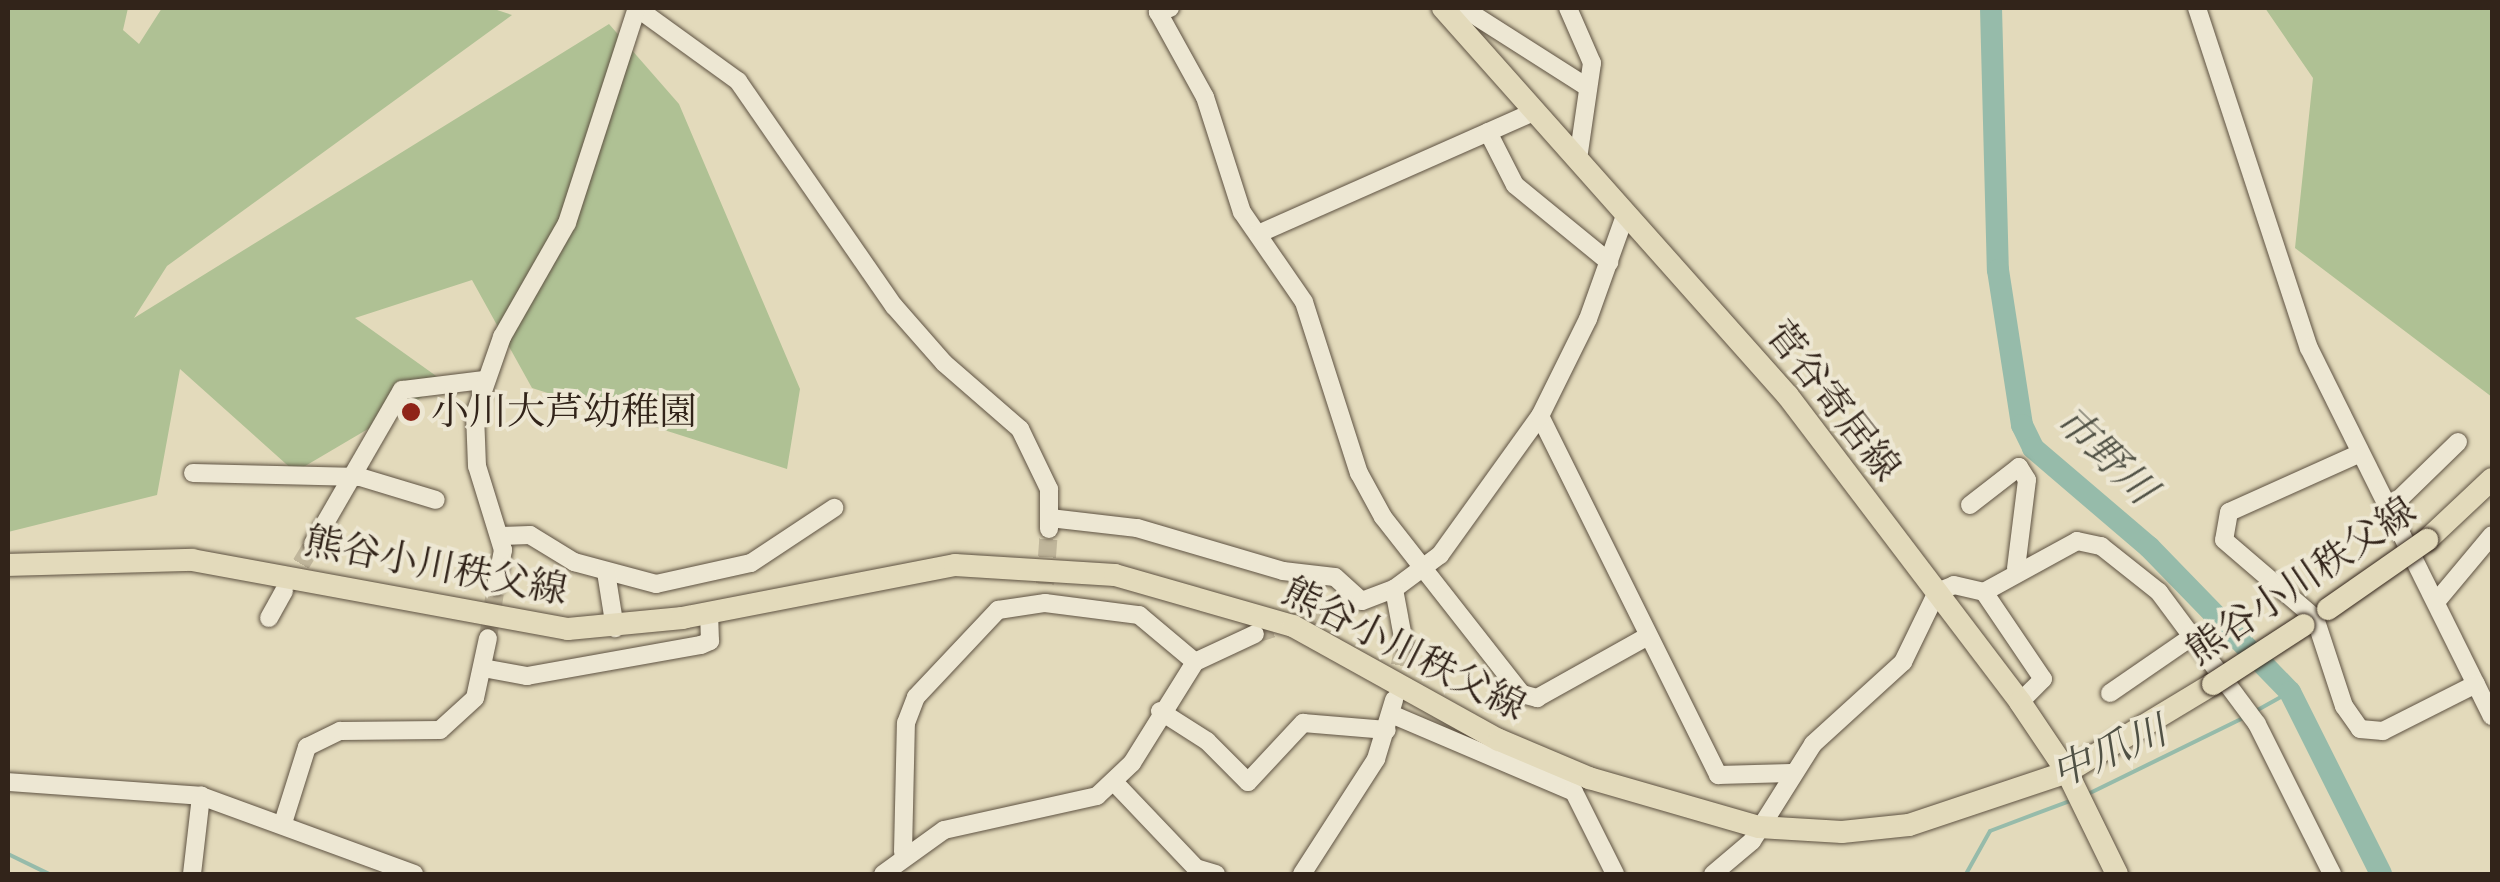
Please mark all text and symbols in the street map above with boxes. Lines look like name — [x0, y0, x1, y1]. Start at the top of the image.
street label: 菅谷寄居線 — [1757, 312, 1909, 490]
place label: 小川大芦幼稚園 — [431, 389, 697, 435]
water label: 市野川 — [2046, 396, 2166, 514]
marker: 小川大芦幼稚園 — [400, 401, 422, 423]
street label: 熊谷小川秩父線 — [2178, 488, 2424, 674]
street label: 熊谷小川秩父線 — [301, 518, 571, 614]
street label: 熊谷小川秩父線 — [1275, 568, 1533, 730]
water label: 中爪川 — [2044, 706, 2174, 798]

